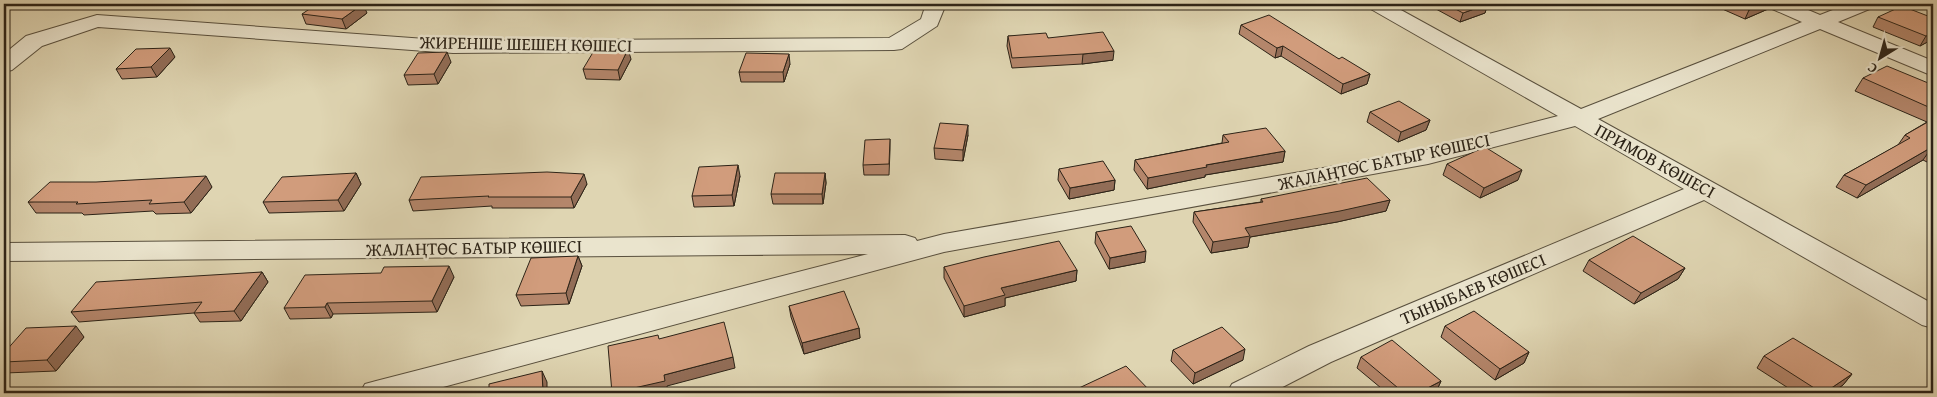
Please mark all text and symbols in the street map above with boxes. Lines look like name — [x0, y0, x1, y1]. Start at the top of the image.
street label: ЖИРЕНШЕ ШЕШЕН КӨШЕСІ — [418, 28, 633, 59]
north arrow — [1854, 32, 1904, 82]
text: С — [1863, 58, 1881, 79]
street label: ПРИМОВ КӨШЕСІ — [1590, 116, 1720, 205]
street label: ЖАЛАҢТӨС БАТЫР КӨШЕСІ — [1274, 126, 1492, 197]
street label: ЖАЛАҢТӨС БАТЫР КӨШЕСІ — [365, 232, 582, 263]
street label: ТЫНЫБАЕВ КӨШЕСІ — [1396, 246, 1550, 331]

